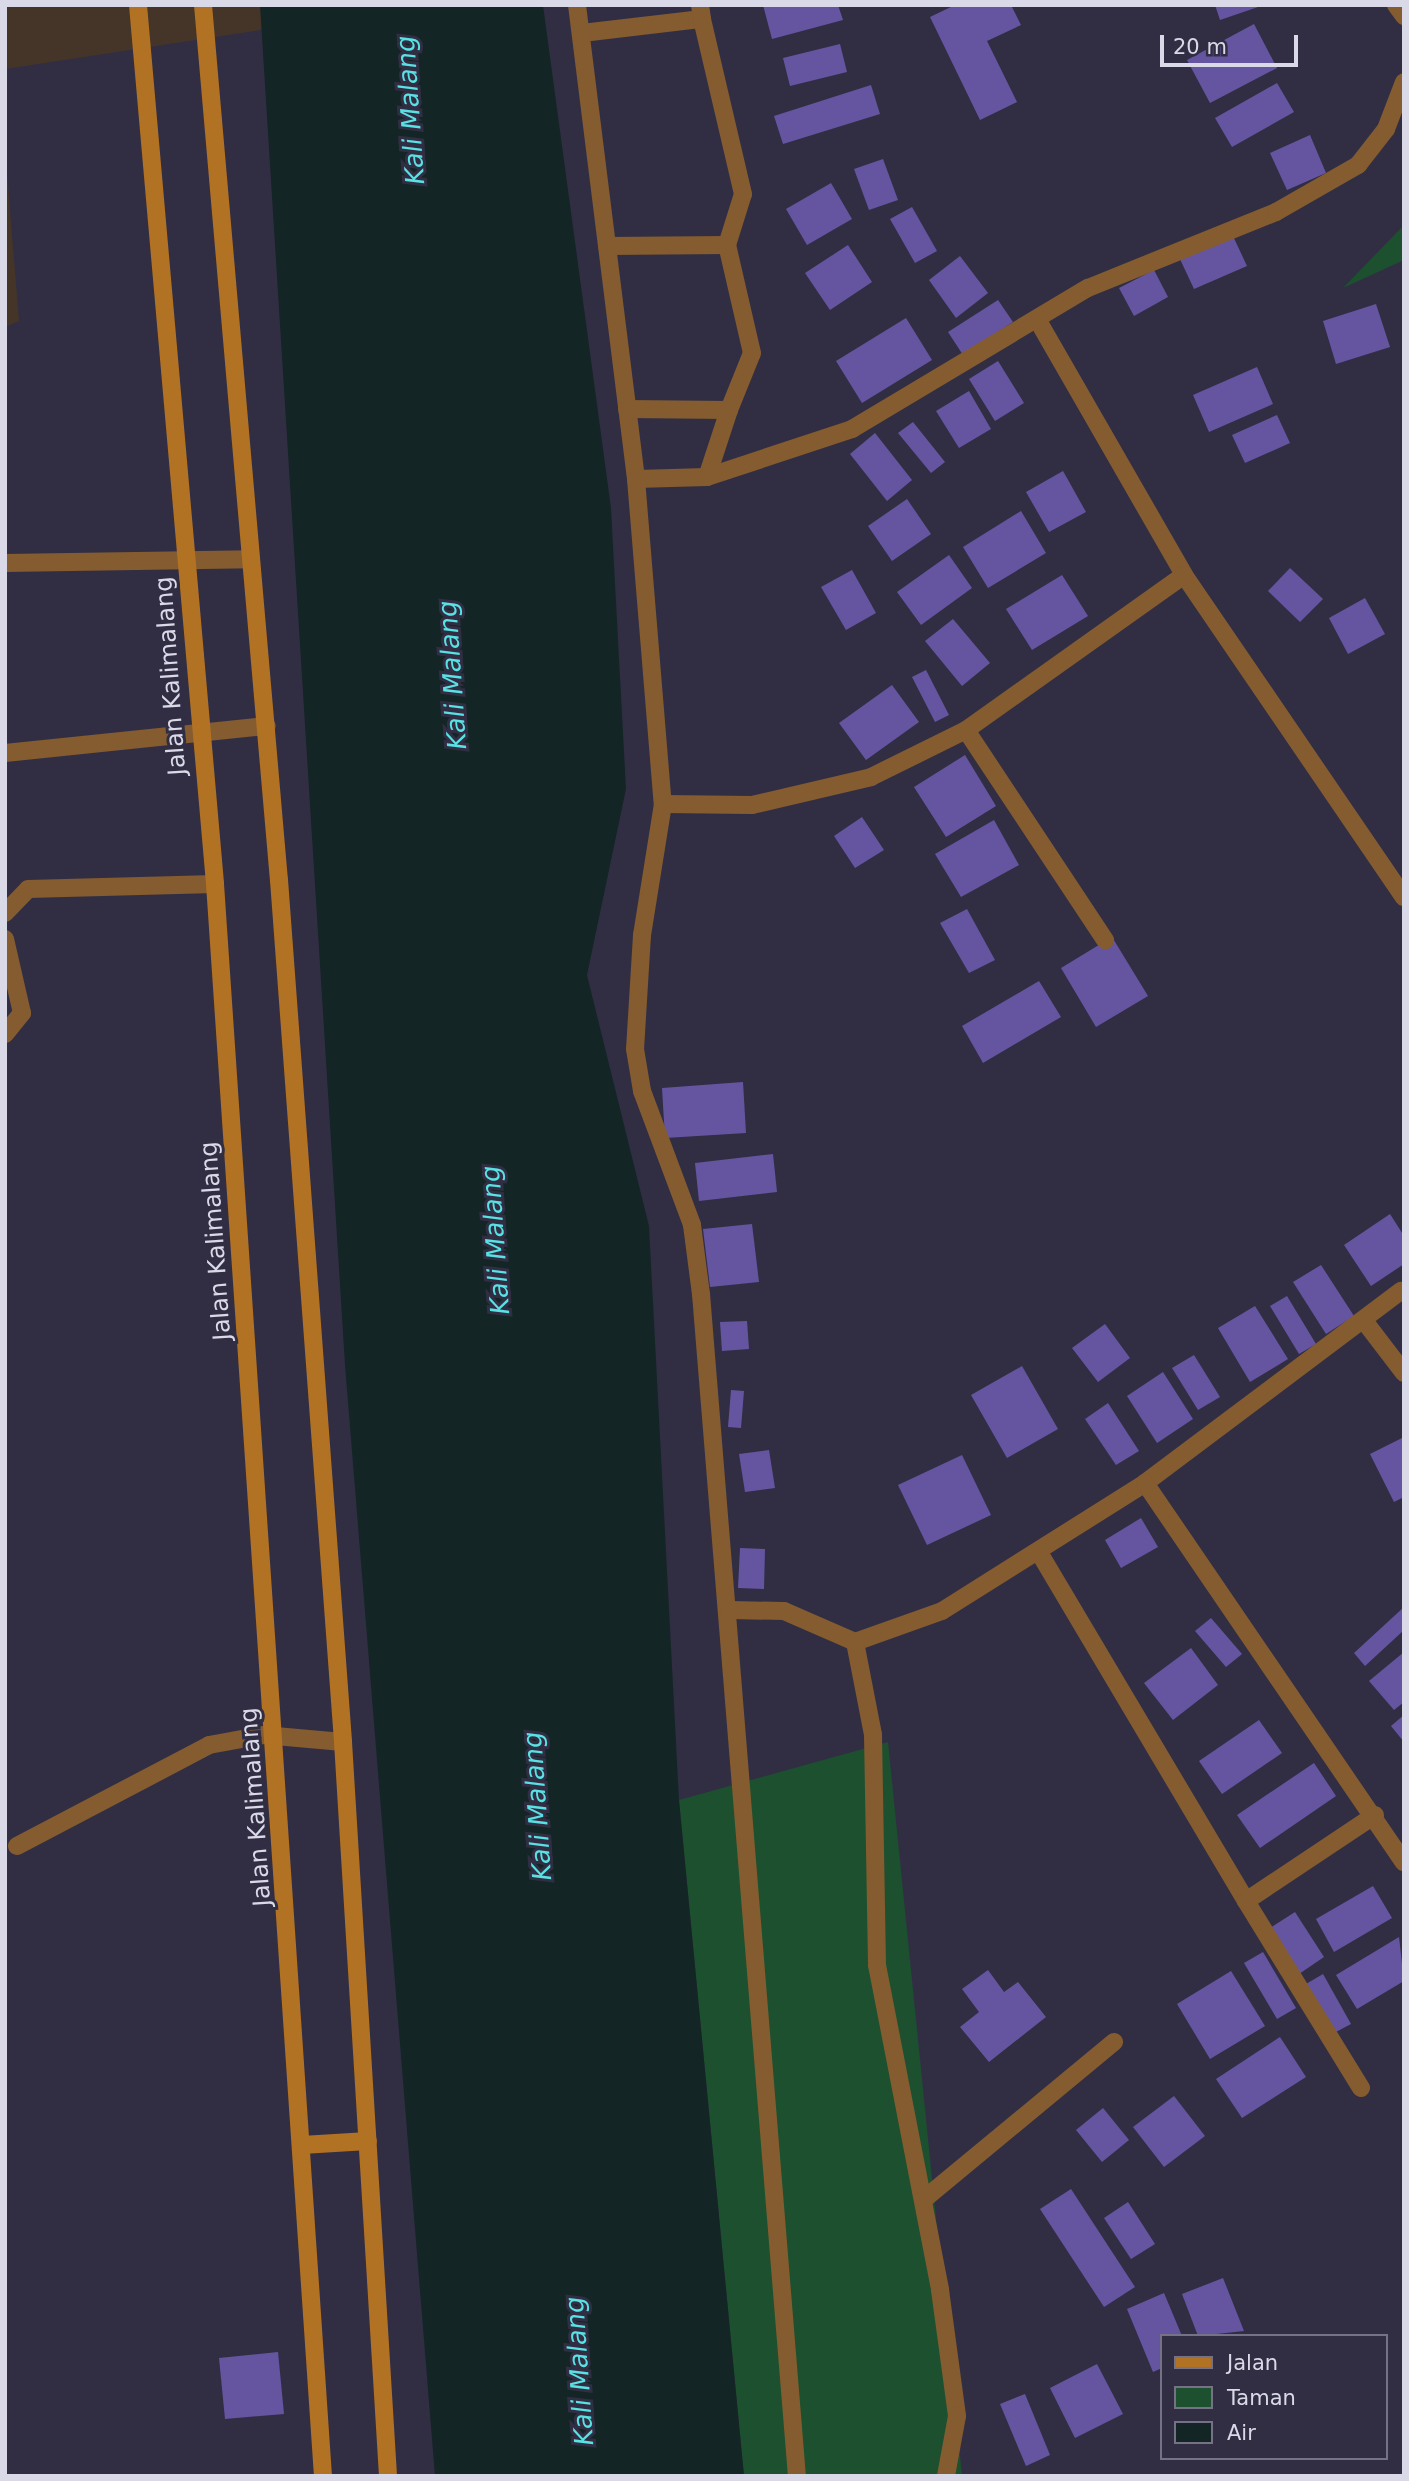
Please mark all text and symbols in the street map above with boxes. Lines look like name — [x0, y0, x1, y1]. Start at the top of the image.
scale bar — [1164, 21, 1302, 65]
water label: Kali Malang — [390, 34, 432, 186]
text: 20 m — [1173, 35, 1227, 59]
street label: Jalan Kalimalang — [150, 576, 192, 776]
water label: Kali Malang — [432, 599, 474, 751]
street label: Jalan Kalimalang — [195, 1141, 237, 1341]
water label: Kali Malang — [475, 1164, 517, 1316]
street label: Jalan Kalimalang — [235, 1707, 277, 1907]
water label: Kali Malang — [517, 1730, 559, 1882]
water label: Kali Malang — [559, 2295, 601, 2447]
legend — [1160, 2334, 1388, 2460]
text: Jalan — [1227, 2351, 1278, 2375]
text: Taman — [1227, 2386, 1296, 2410]
text: Air — [1227, 2421, 1256, 2445]

